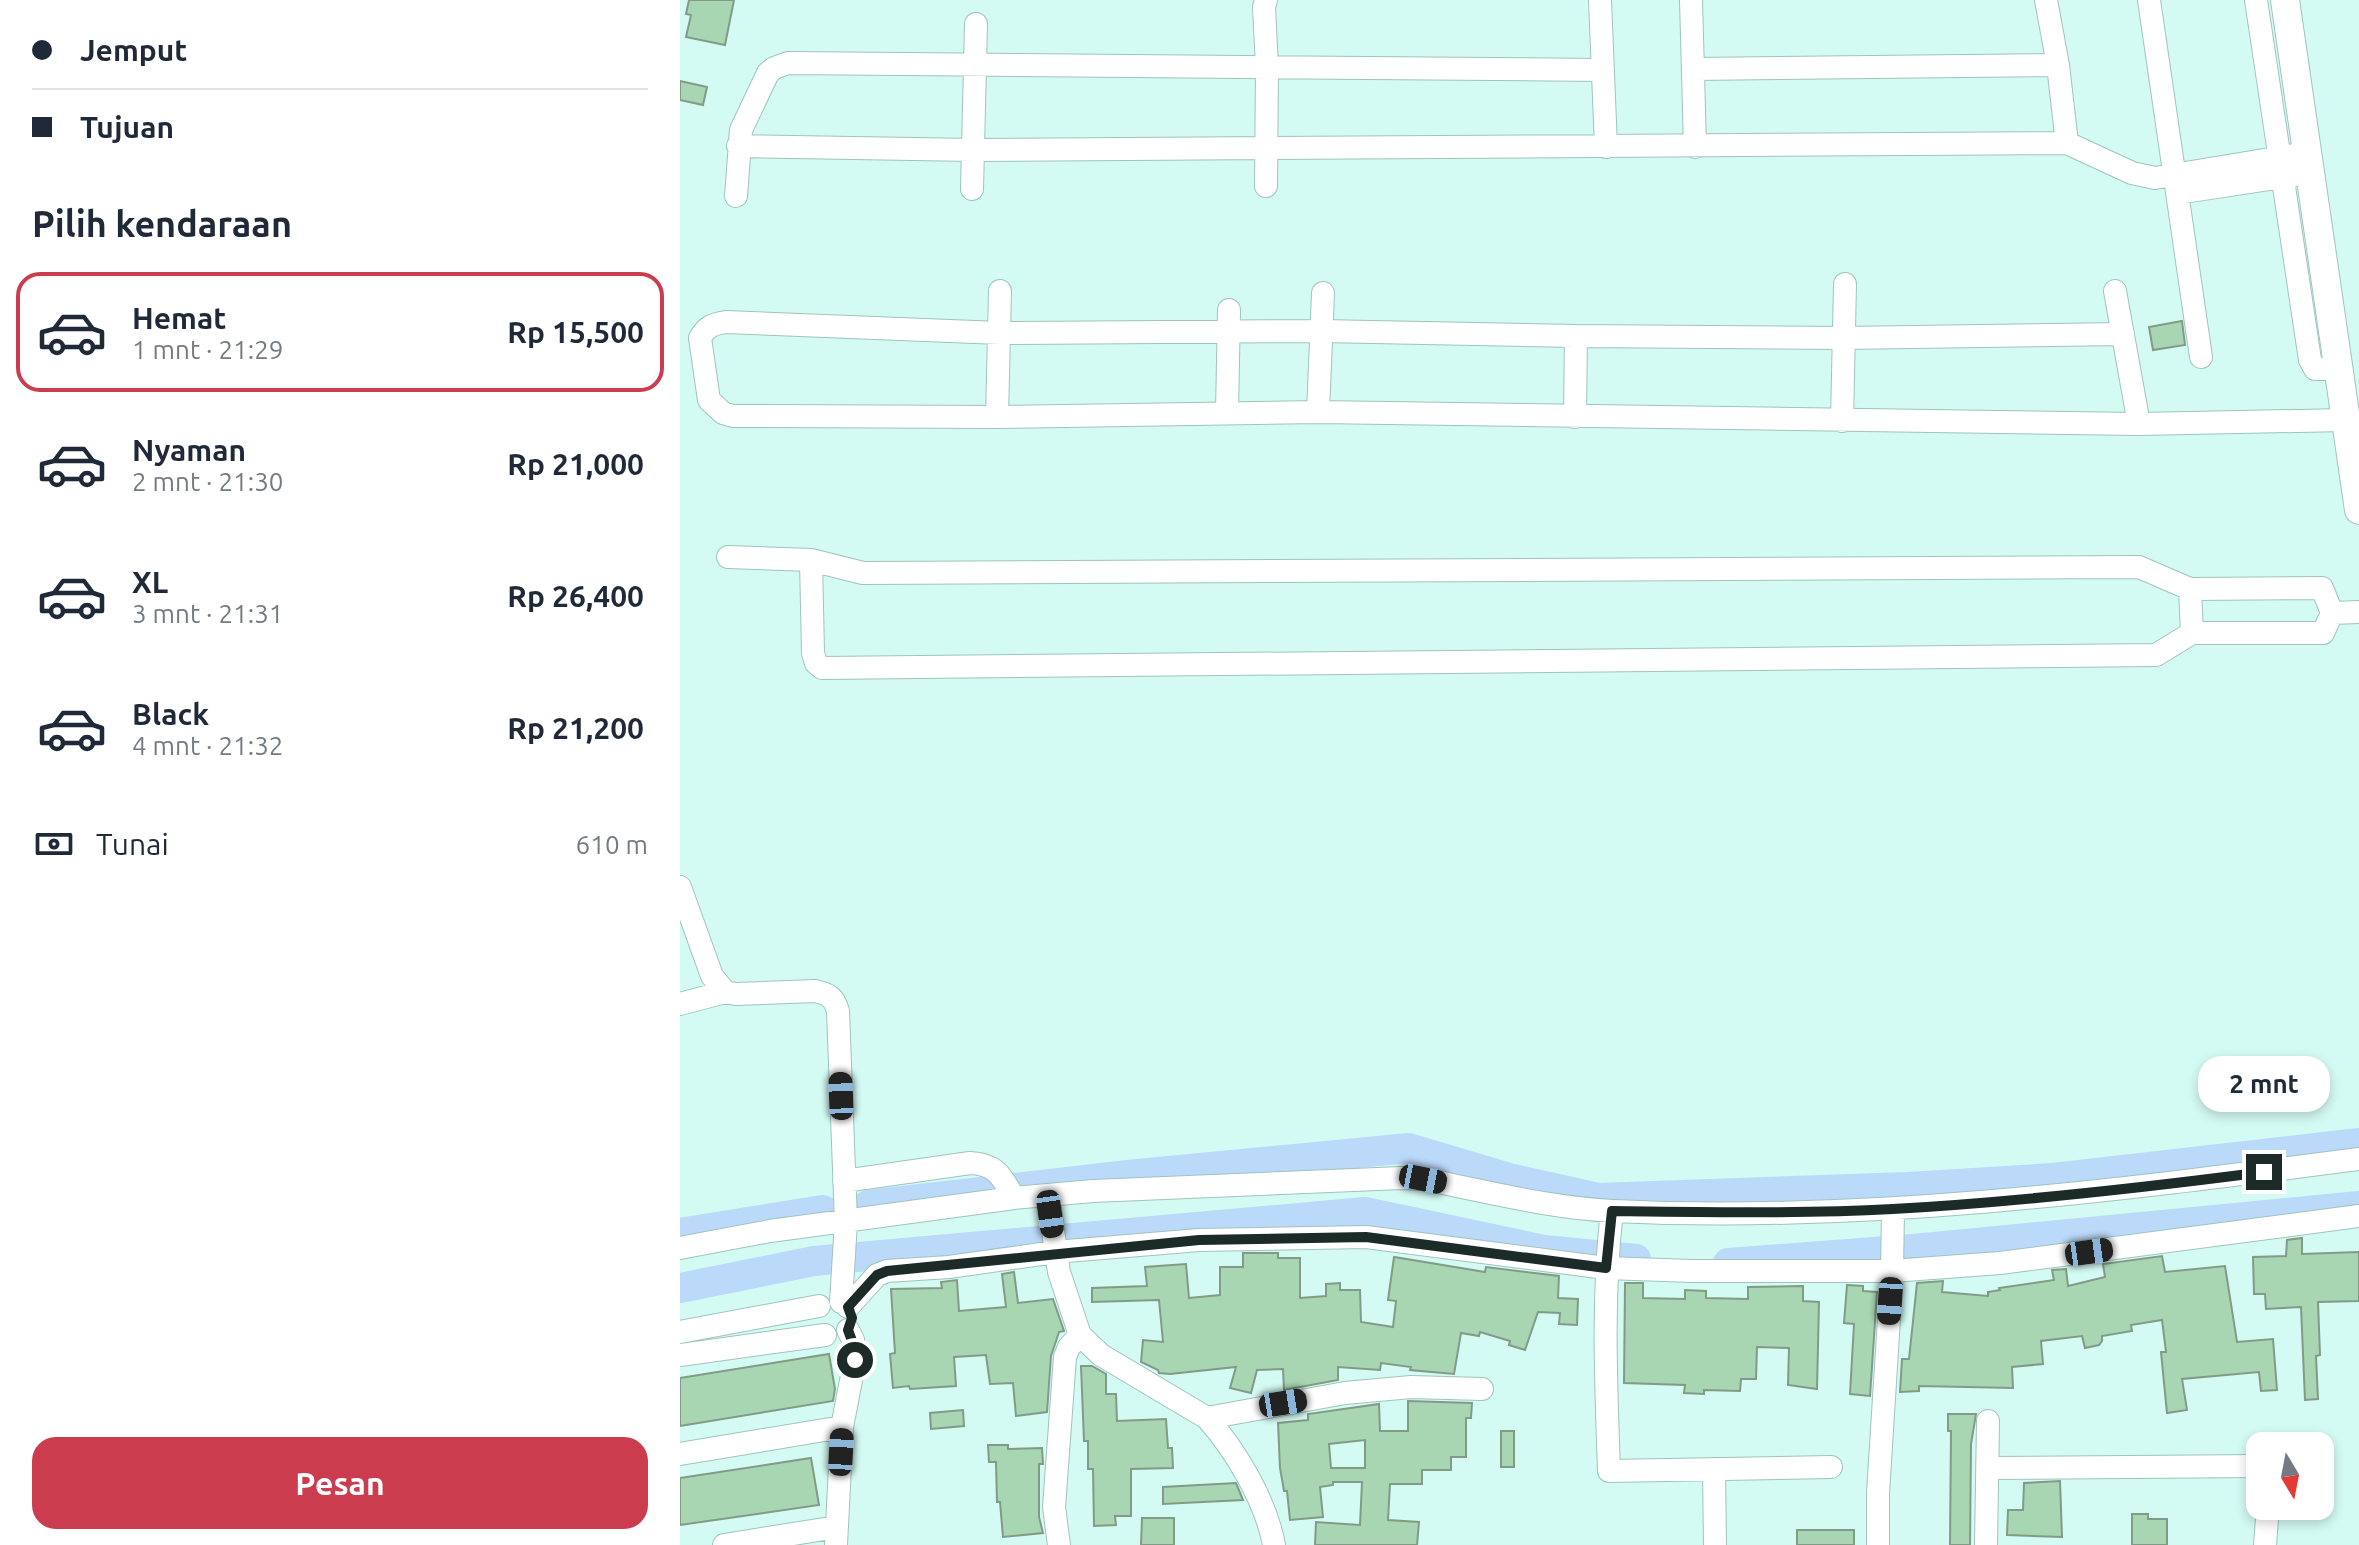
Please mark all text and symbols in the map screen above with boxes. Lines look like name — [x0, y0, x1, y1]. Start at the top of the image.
text: Jemput — [80, 33, 187, 67]
text: Tujuan — [80, 110, 174, 144]
text: Pilih kendaraan — [32, 203, 292, 244]
icon: car — [36, 296, 108, 368]
text: Hemat — [132, 301, 226, 335]
text: Rp 15,500 — [507, 315, 644, 349]
text: 1 mnt · 21:29 — [132, 335, 283, 364]
icon: car — [36, 428, 108, 500]
text: Nyaman — [132, 433, 246, 467]
text: Rp 21,000 — [507, 447, 644, 481]
text: 2 mnt · 21:30 — [132, 467, 283, 496]
icon: car — [36, 560, 108, 632]
text: XL — [132, 565, 168, 599]
text: Rp 26,400 — [507, 579, 644, 613]
text: 3 mnt · 21:31 — [132, 599, 283, 628]
icon: car — [36, 692, 108, 764]
text: Black — [132, 697, 209, 731]
text: Rp 21,200 — [507, 711, 644, 745]
text: 4 mnt · 21:32 — [132, 731, 283, 760]
icon: cash — [32, 822, 76, 866]
text: Tunai — [96, 827, 169, 861]
text: 610 m — [576, 830, 648, 859]
callout: 2 mnt — [2198, 1056, 2330, 1112]
text: 2 mnt — [2229, 1069, 2299, 1098]
car — [828, 1072, 854, 1120]
route end — [2246, 1154, 2282, 1190]
car — [1397, 1163, 1449, 1195]
car — [1035, 1189, 1065, 1239]
car — [2064, 1237, 2114, 1267]
car — [1876, 1276, 1904, 1326]
route start — [837, 1342, 873, 1378]
car — [1257, 1387, 1309, 1419]
car — [828, 1427, 854, 1477]
north arrow — [2246, 1432, 2334, 1520]
map controls — [2246, 1432, 2334, 1520]
button: Pesan — [32, 1437, 648, 1529]

